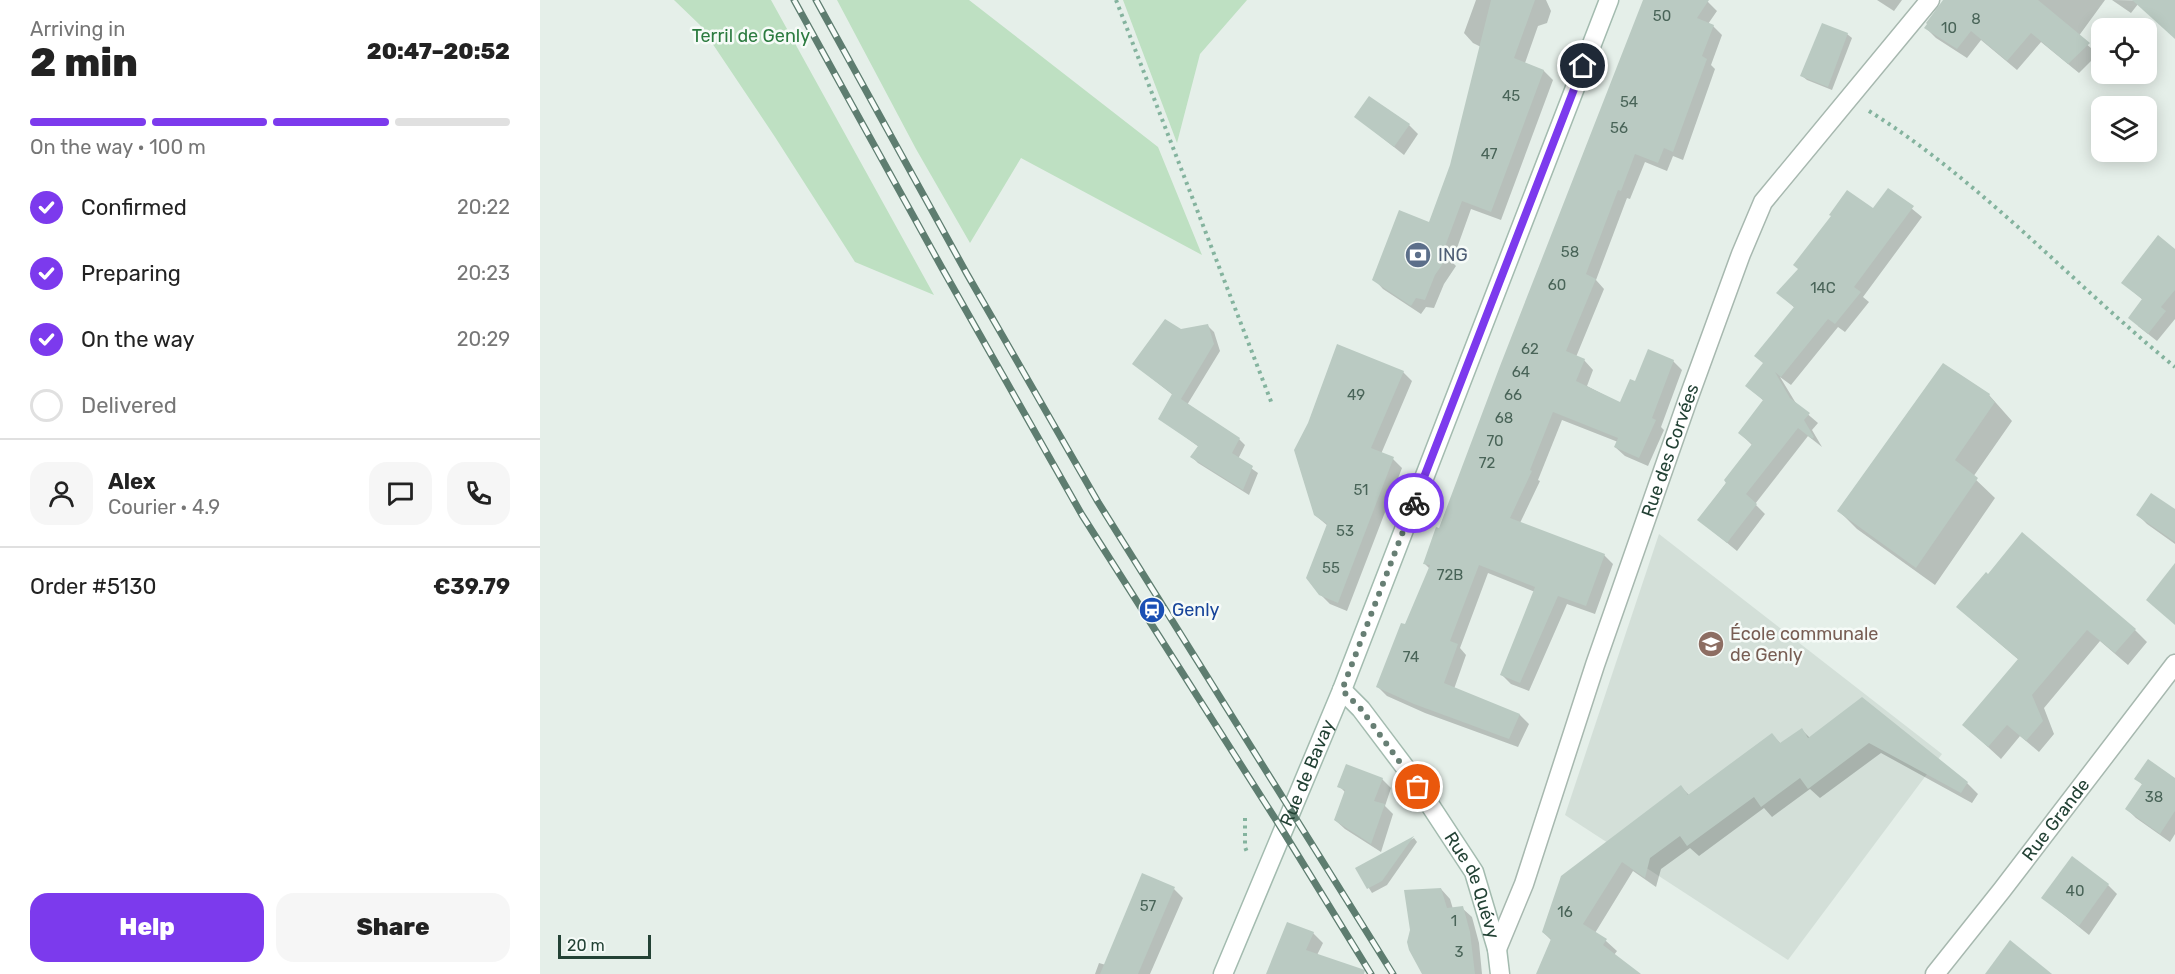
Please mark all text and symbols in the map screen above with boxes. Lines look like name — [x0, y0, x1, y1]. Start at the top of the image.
house number: 50 — [1653, 7, 1671, 25]
house number: 8 — [1971, 10, 1981, 28]
text: Arriving in — [30, 17, 125, 41]
map controls — [2091, 18, 2157, 162]
button: locate — [2091, 18, 2157, 84]
house number: 10 — [1941, 19, 1957, 37]
park label: Terril de Genly — [692, 25, 810, 47]
text: 20:47–20:52 — [367, 38, 510, 65]
text: 2 min — [30, 40, 138, 86]
pin — [1557, 40, 1608, 91]
icon: home — [1566, 49, 1599, 82]
house number: 45 — [1502, 87, 1520, 105]
house number: 54 — [1620, 93, 1638, 111]
button: layers — [2091, 96, 2157, 162]
house number: 56 — [1610, 119, 1628, 137]
text: On the way · 100 m — [30, 135, 206, 159]
house number: 47 — [1481, 145, 1498, 163]
icon: check — [30, 191, 63, 224]
text: Confirmed — [81, 194, 187, 221]
text: 20:22 — [457, 195, 510, 219]
bank icon: ING — [1403, 240, 1433, 270]
house number: 58 — [1561, 243, 1579, 261]
place label: ING — [1438, 244, 1468, 266]
icon: check — [30, 257, 63, 290]
text: Preparing — [81, 260, 181, 287]
text: 20:23 — [457, 261, 510, 285]
house number: 60 — [1548, 276, 1566, 294]
house number: 14C — [1810, 279, 1836, 297]
icon: check — [30, 323, 63, 356]
text: On the way — [81, 326, 195, 353]
text: 20:29 — [457, 327, 510, 351]
house number: 62 — [1521, 340, 1539, 358]
house number: 64 — [1512, 363, 1530, 381]
street label: Rue des Corvées — [1637, 381, 1704, 520]
house number: 49 — [1347, 386, 1365, 404]
house number: 66 — [1504, 386, 1522, 404]
text: Delivered — [81, 392, 177, 419]
house number: 68 — [1495, 409, 1513, 427]
house number: 70 — [1486, 432, 1504, 450]
house number: 72 — [1479, 454, 1495, 472]
button: person — [30, 462, 93, 525]
button: chat — [369, 462, 432, 525]
button: phone — [447, 462, 510, 525]
text: Alex — [108, 468, 156, 495]
courier — [1384, 473, 1444, 533]
house number: 51 — [1353, 481, 1369, 499]
icon: bike — [1398, 487, 1431, 520]
text: Courier · 4.9 — [108, 495, 220, 519]
house number: 53 — [1336, 522, 1354, 540]
house number: 55 — [1322, 559, 1340, 577]
house number: 72B — [1437, 566, 1463, 584]
text: Order #5130 — [30, 573, 156, 600]
text: €39.79 — [433, 573, 510, 600]
station icon: Genly — [1137, 595, 1167, 625]
place label: Genly — [1172, 599, 1220, 621]
place label: École communale de Genly — [1730, 623, 1878, 666]
school or university icon: École communale de Genly — [1696, 629, 1726, 659]
house number: 74 — [1403, 648, 1419, 666]
street label: Rue de Bavay — [1275, 716, 1339, 830]
pin — [1392, 761, 1443, 812]
icon: bag — [1401, 770, 1434, 803]
street label: Rue Grande — [2017, 774, 2094, 865]
house number: 38 — [2145, 788, 2163, 806]
street label: Rue de Quévy — [1440, 828, 1504, 942]
house number: 40 — [2066, 882, 2084, 900]
button: Help — [30, 893, 264, 962]
button: Share — [276, 893, 510, 962]
house number: 57 — [1140, 897, 1157, 915]
house number: 16 — [1557, 903, 1573, 921]
house number: 1 — [1451, 912, 1457, 930]
scale bar — [558, 932, 651, 960]
text: 20 m — [567, 936, 605, 955]
house number: 3 — [1454, 943, 1464, 961]

